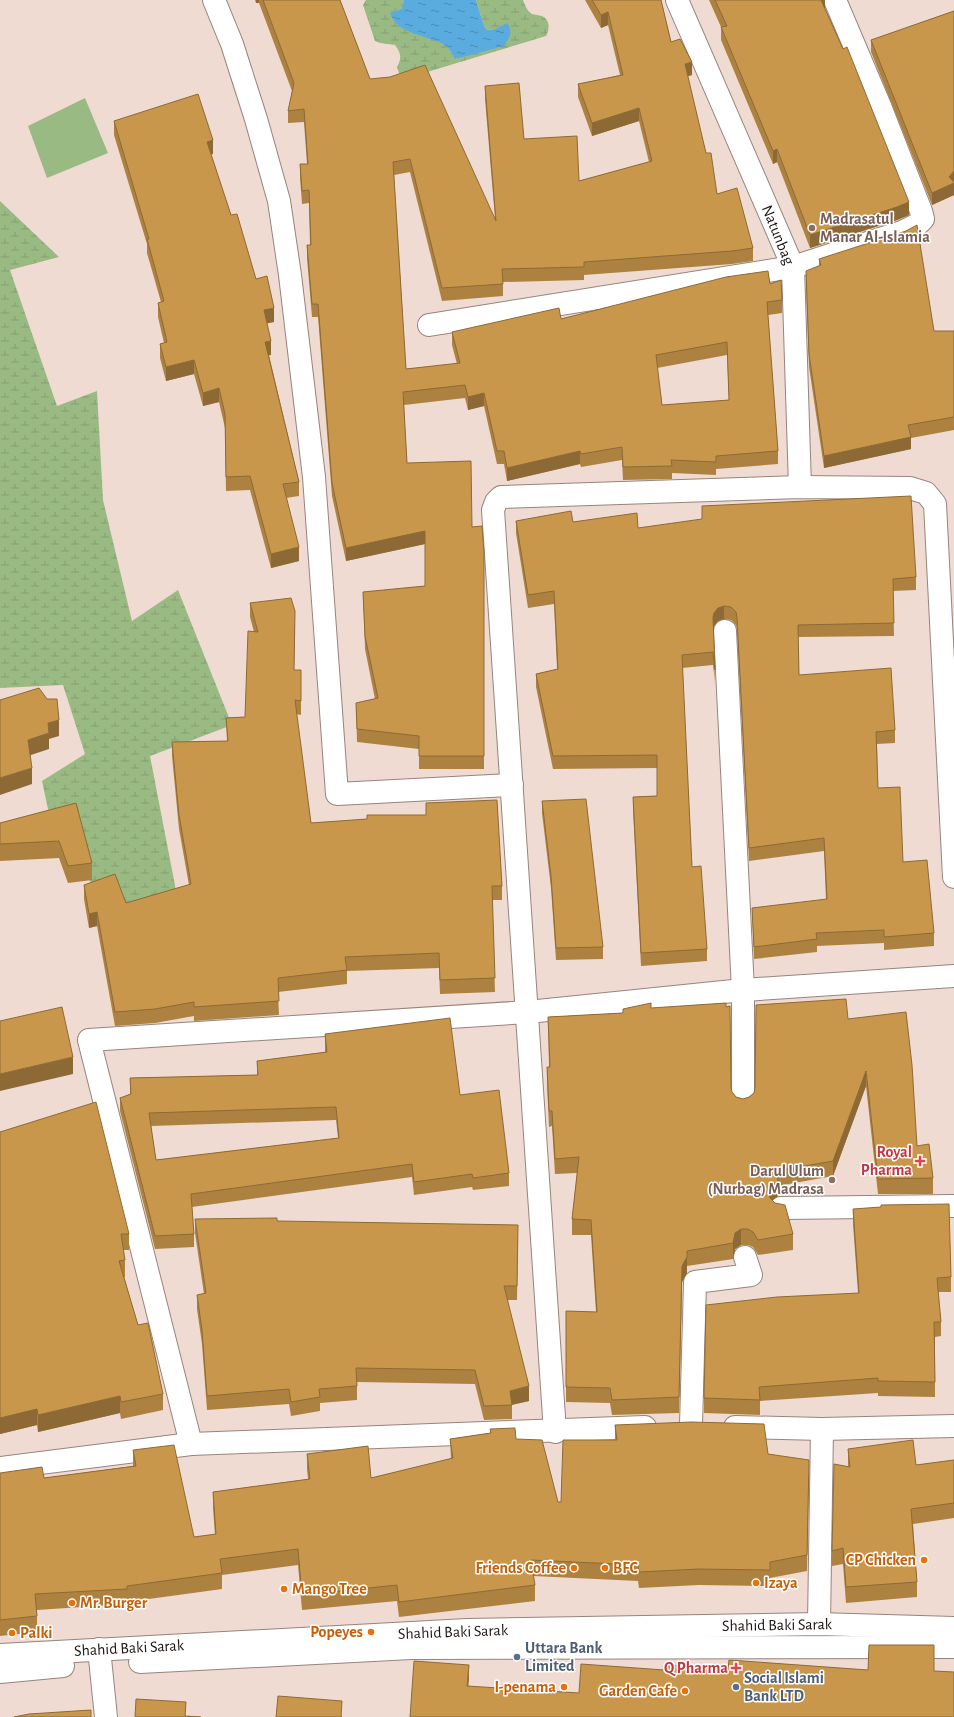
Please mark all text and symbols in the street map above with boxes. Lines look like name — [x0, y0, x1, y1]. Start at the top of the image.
street label: Natunbag — [759, 203, 797, 267]
place label: Madrasatul Manar Al-Islamia — [820, 211, 930, 245]
marker: Madrasatul Manar Al-Islamia — [807, 223, 817, 233]
place label: Royal Pharma — [861, 1144, 912, 1178]
marker: Royal Pharma — [915, 1156, 925, 1166]
place label: Darul Ulum (Nurbag) Madrasa — [708, 1163, 824, 1197]
marker: Darul Ulum (Nurbag) Madrasa — [827, 1175, 837, 1185]
place label: CP Chicken — [846, 1552, 916, 1568]
marker: CP Chicken — [919, 1555, 929, 1565]
place label: Friends Coffee — [475, 1560, 566, 1576]
place label: BFC — [613, 1560, 639, 1576]
marker: Friends Coffee — [569, 1563, 579, 1573]
marker: BFC — [600, 1563, 610, 1573]
place label: Izaya — [764, 1575, 798, 1592]
marker: Izaya — [751, 1578, 761, 1588]
place label: Mango Tree — [292, 1581, 367, 1597]
marker: Mango Tree — [279, 1584, 289, 1594]
place label: Mr. Burger — [80, 1595, 148, 1611]
marker: Mr. Burger — [67, 1598, 77, 1608]
street label: Shahid Baki Sarak — [722, 1616, 833, 1634]
street label: Shahid Baki Sarak — [398, 1622, 509, 1642]
place label: Popeyes — [310, 1624, 363, 1641]
place label: Palki — [20, 1625, 52, 1641]
marker: Popeyes — [366, 1627, 376, 1637]
marker: Palki — [7, 1628, 17, 1638]
street label: Shahid Baki Sarak — [74, 1637, 185, 1659]
place label: Uttara Bank Limited — [525, 1640, 602, 1674]
marker: Uttara Bank Limited — [512, 1652, 522, 1662]
place label: Q Pharma — [664, 1660, 728, 1677]
marker: Q Pharma — [731, 1663, 741, 1673]
place label: Social Islami Bank LTD — [744, 1670, 824, 1704]
place label: I-penama — [494, 1679, 556, 1695]
marker: I-penama — [559, 1682, 569, 1692]
marker: Social Islami Bank LTD — [731, 1682, 741, 1692]
place label: Garden Cafe — [599, 1683, 677, 1699]
marker: Garden Cafe — [680, 1686, 690, 1696]

